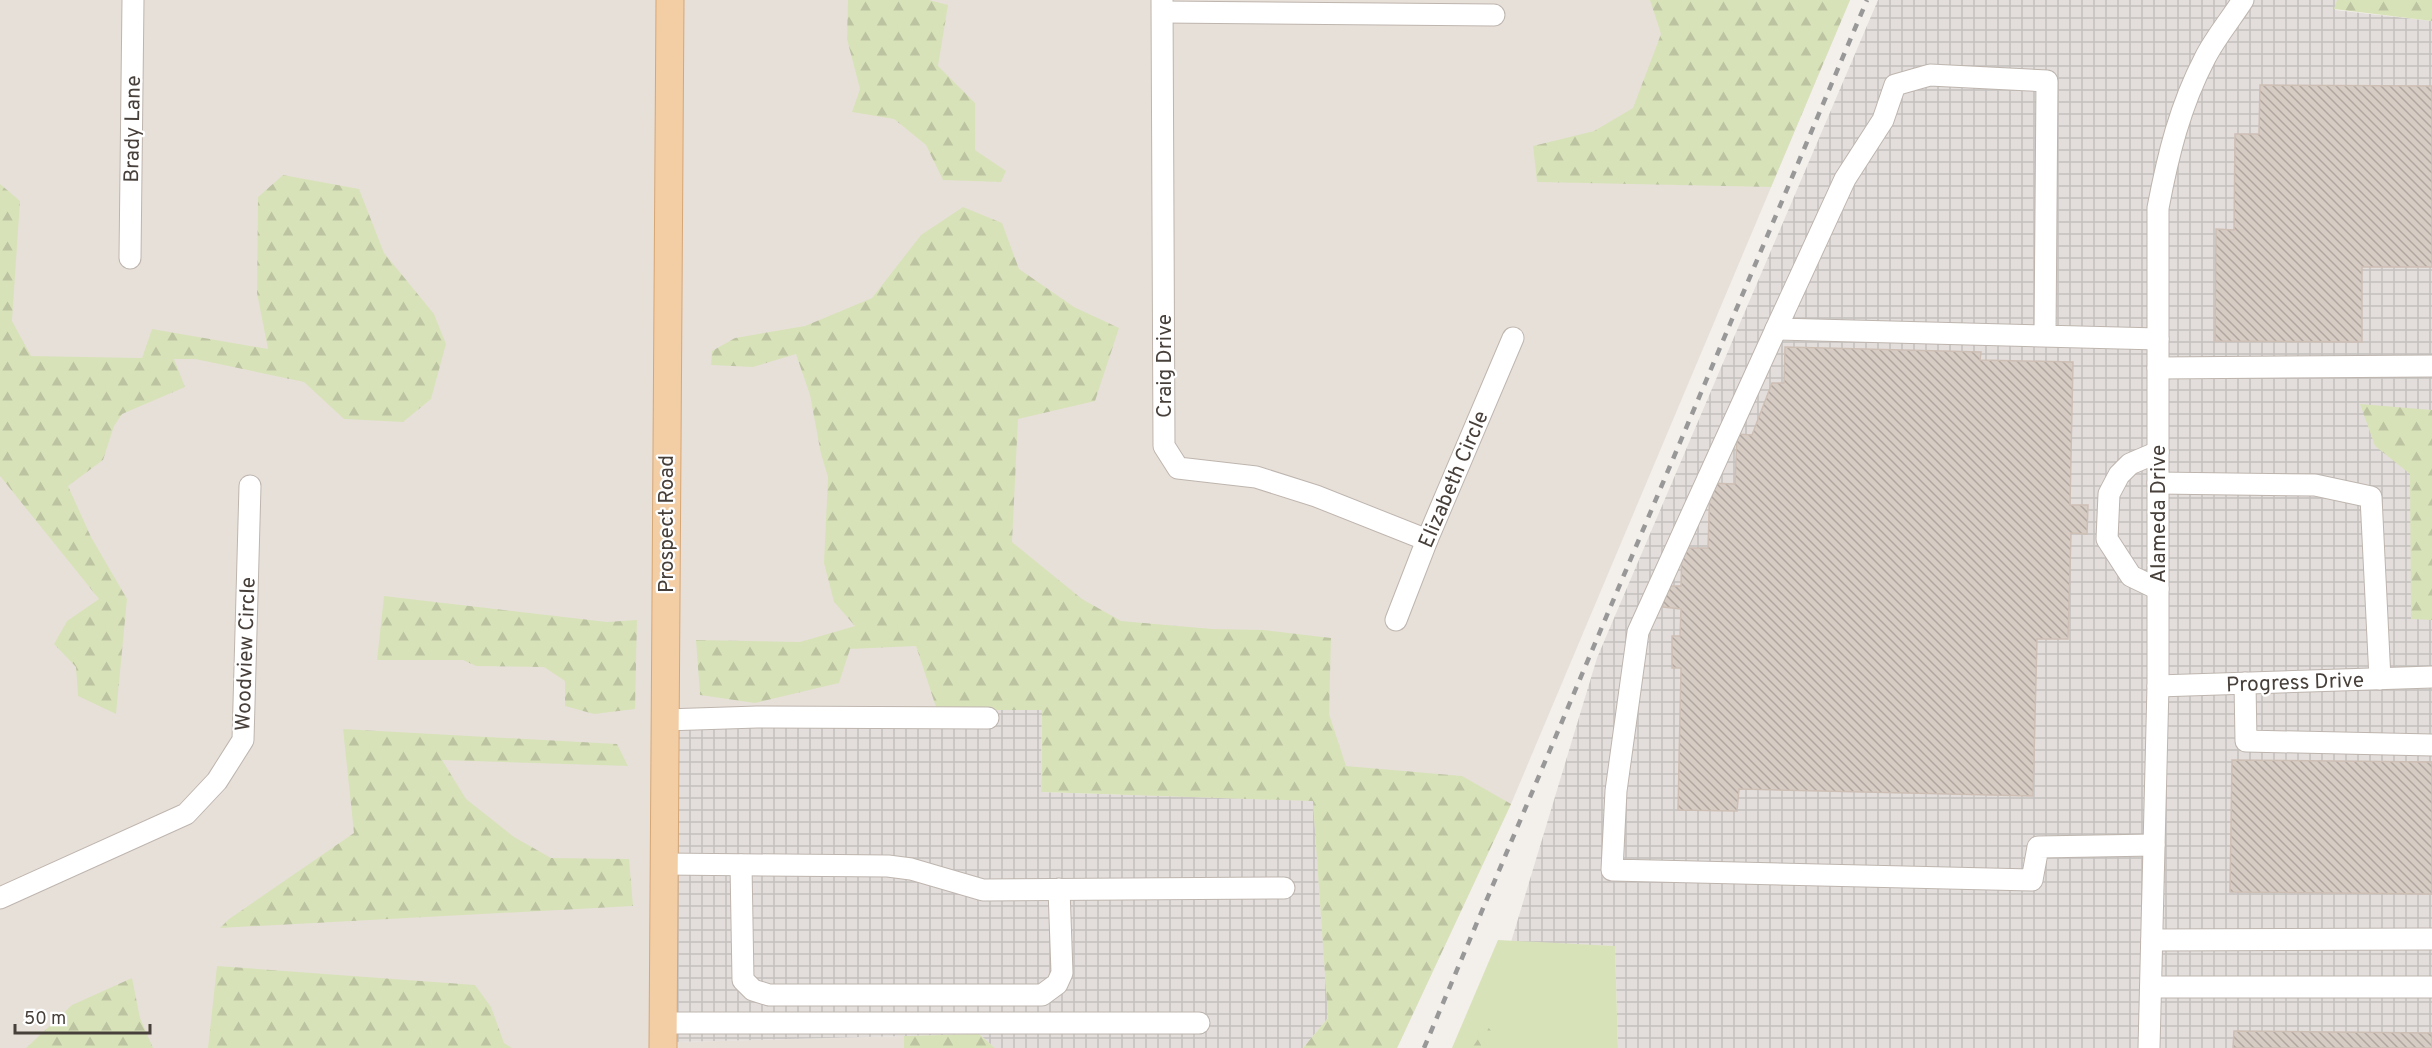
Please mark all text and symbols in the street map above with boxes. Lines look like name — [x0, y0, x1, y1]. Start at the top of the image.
street label: Brady Lane — [119, 75, 148, 183]
street label: Craig Drive — [1152, 314, 1179, 418]
street label: Elizabeth Circle — [1413, 407, 1495, 552]
street label: Alameda Drive — [2146, 445, 2173, 583]
street label: Prospect Road — [654, 455, 681, 593]
street label: Woodview Circle — [230, 577, 263, 732]
street label: Progress Drive — [2226, 668, 2364, 699]
scale bar — [15, 997, 150, 1035]
text: 50 m — [24, 1008, 66, 1031]

